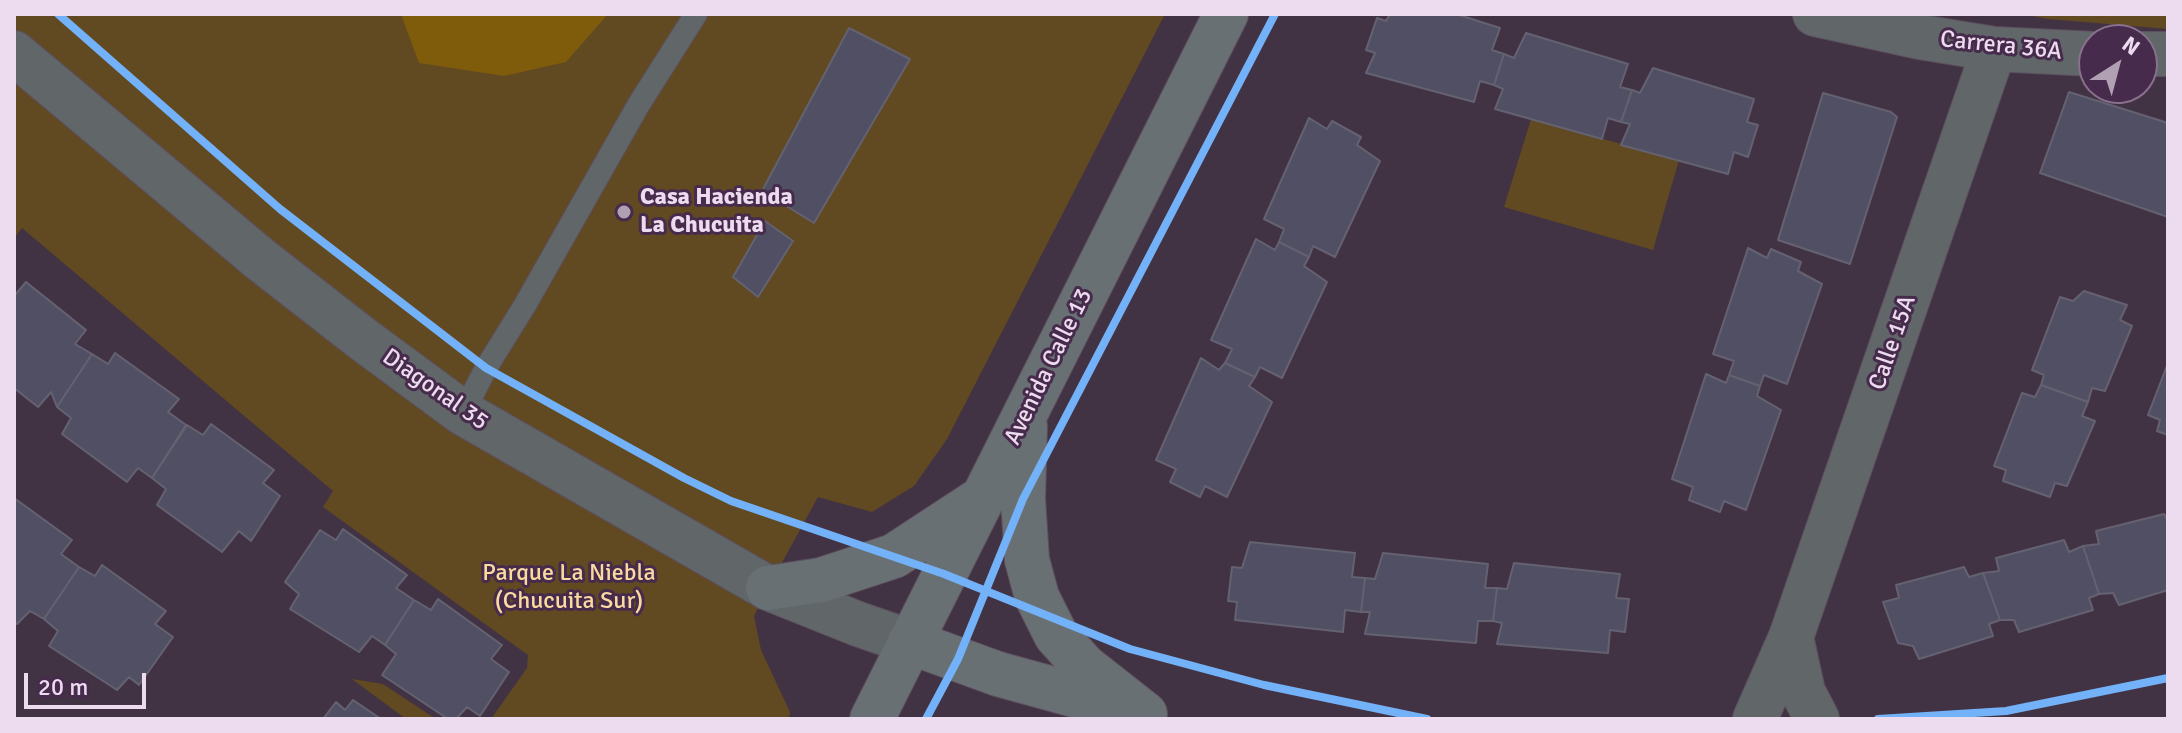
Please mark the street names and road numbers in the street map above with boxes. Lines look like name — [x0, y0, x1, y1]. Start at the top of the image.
street label: Carrera 36A — [1939, 25, 2063, 67]
street label: Avenida Calle 13 — [999, 284, 1099, 450]
street label: Calle 15A — [1863, 292, 1923, 394]
street label: Diagonal 35 — [376, 343, 494, 437]

